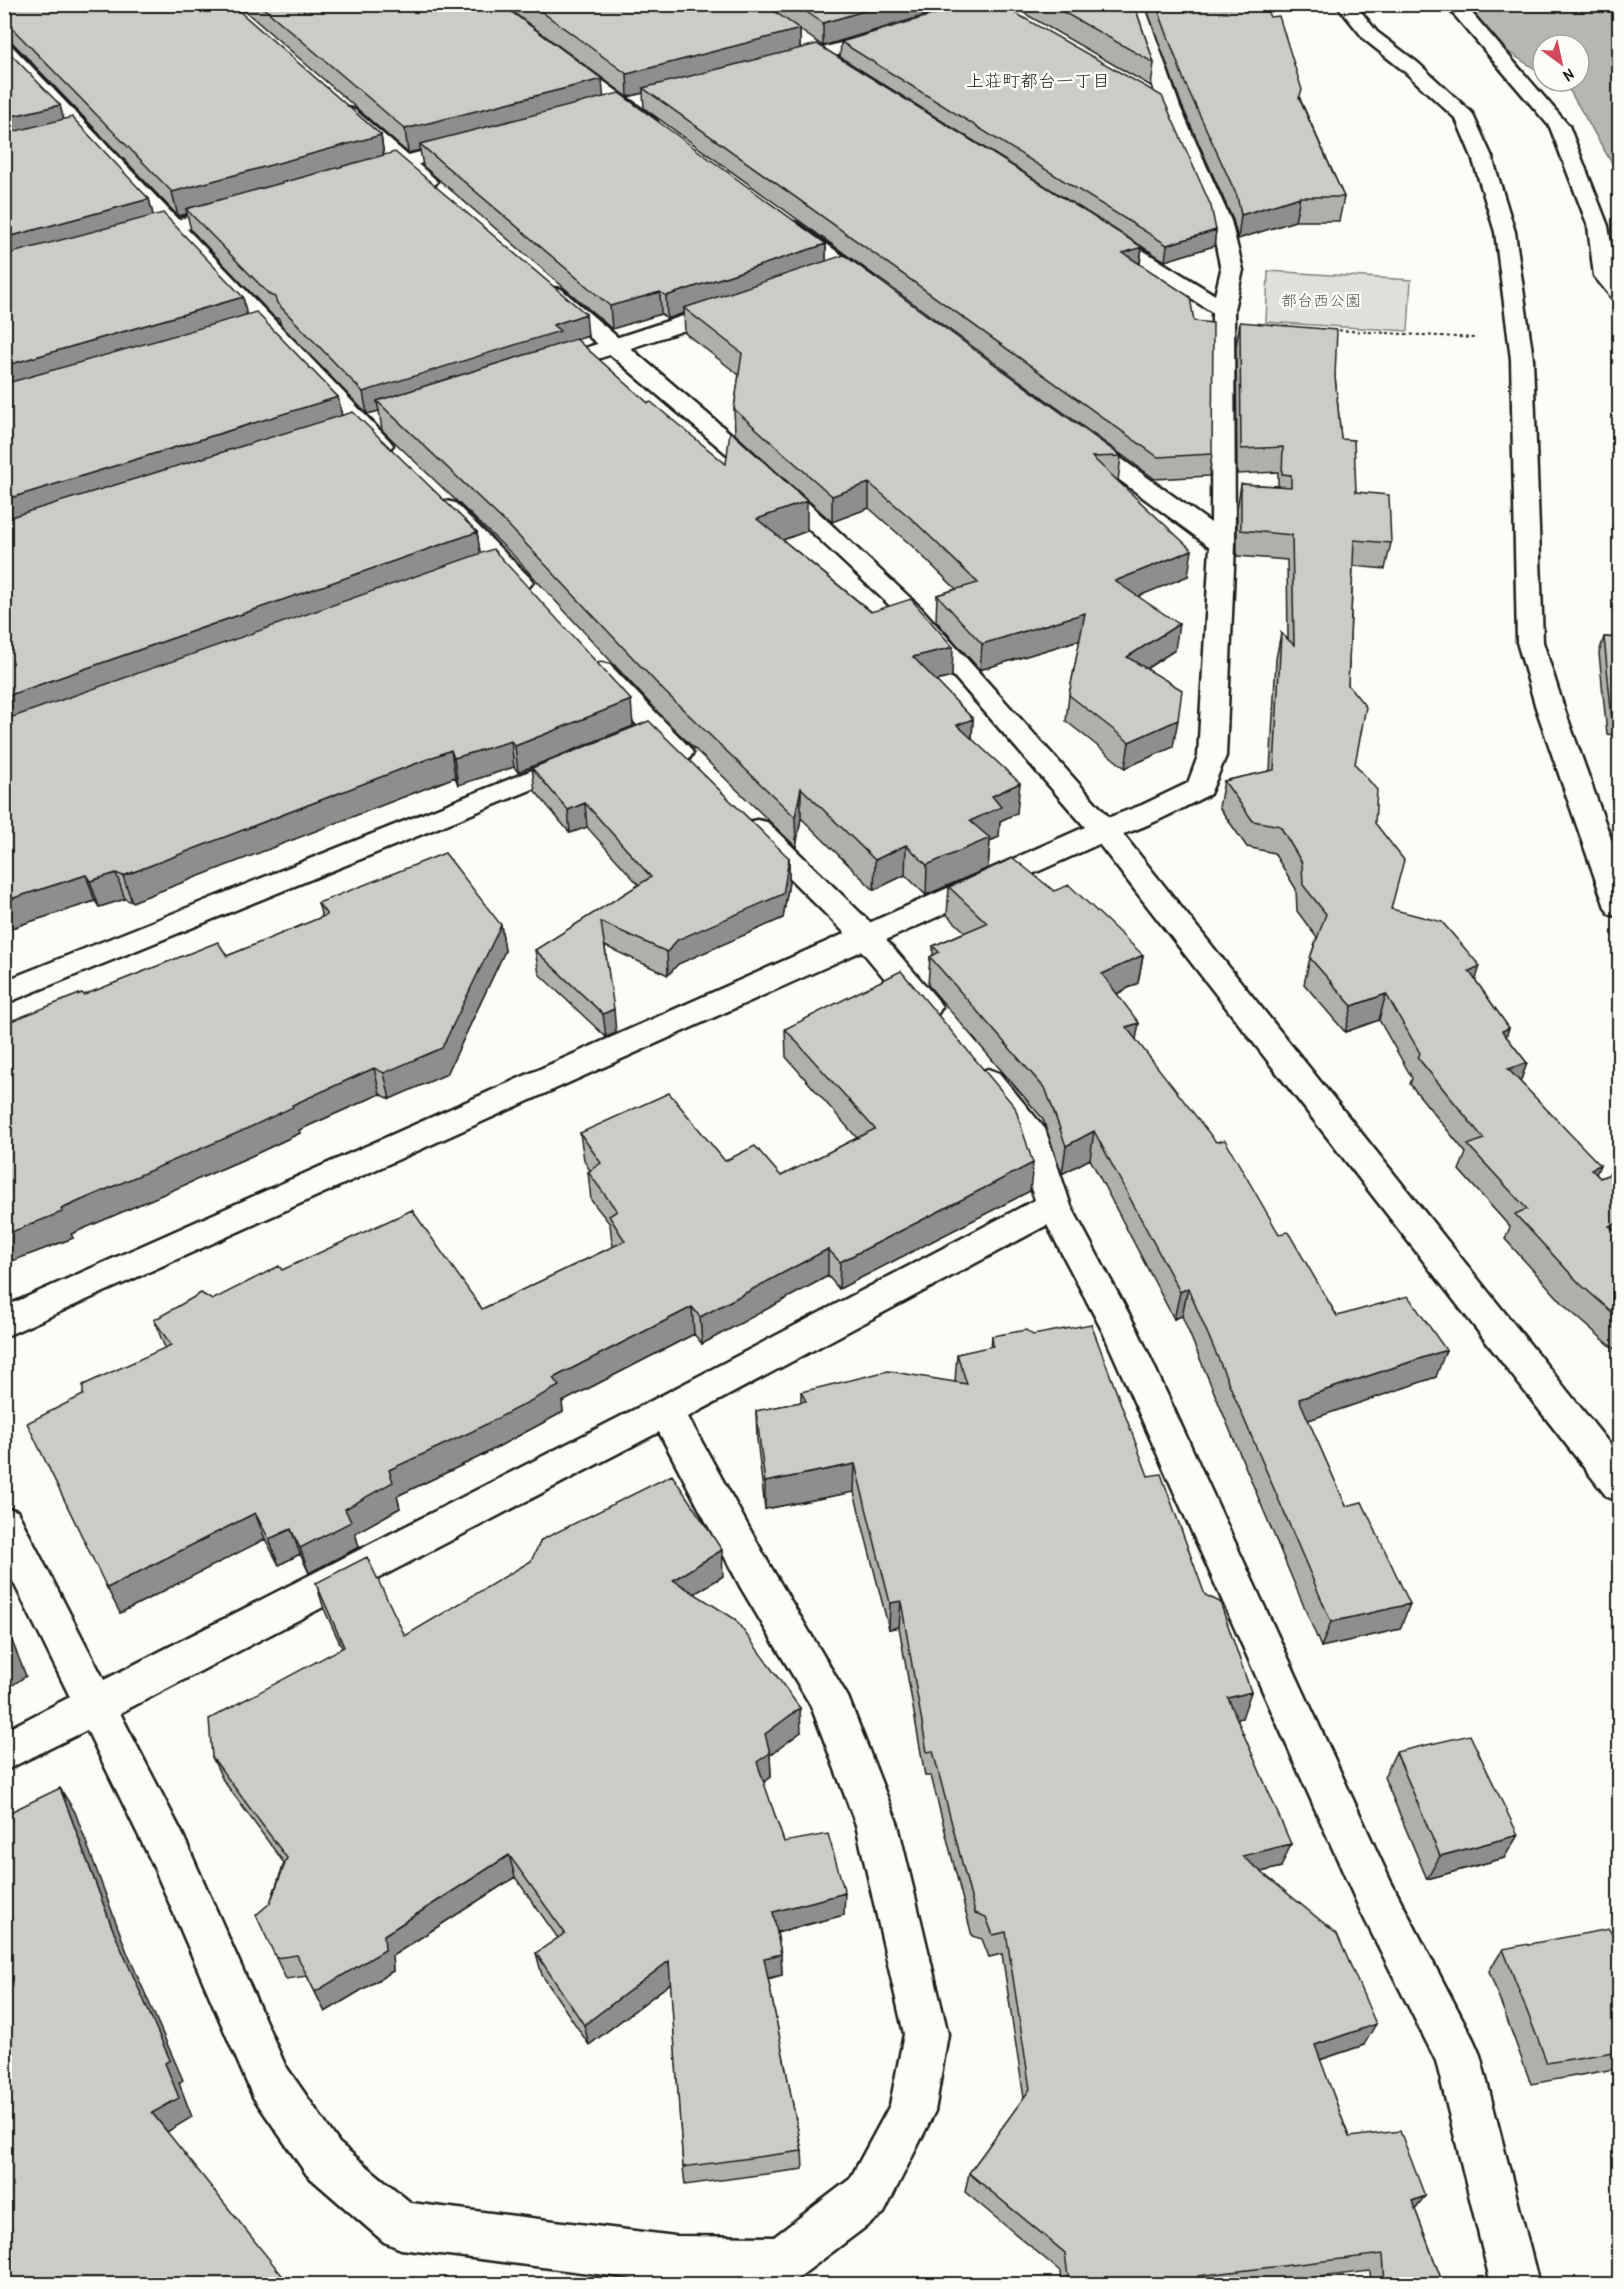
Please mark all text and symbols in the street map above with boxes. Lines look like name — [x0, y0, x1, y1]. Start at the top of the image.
north arrow — [1531, 33, 1591, 93]
text: N — [1559, 64, 1579, 87]
district label: 上荘町都台一丁目 — [966, 68, 1110, 93]
park label: 都台西公園 — [1281, 289, 1361, 311]

